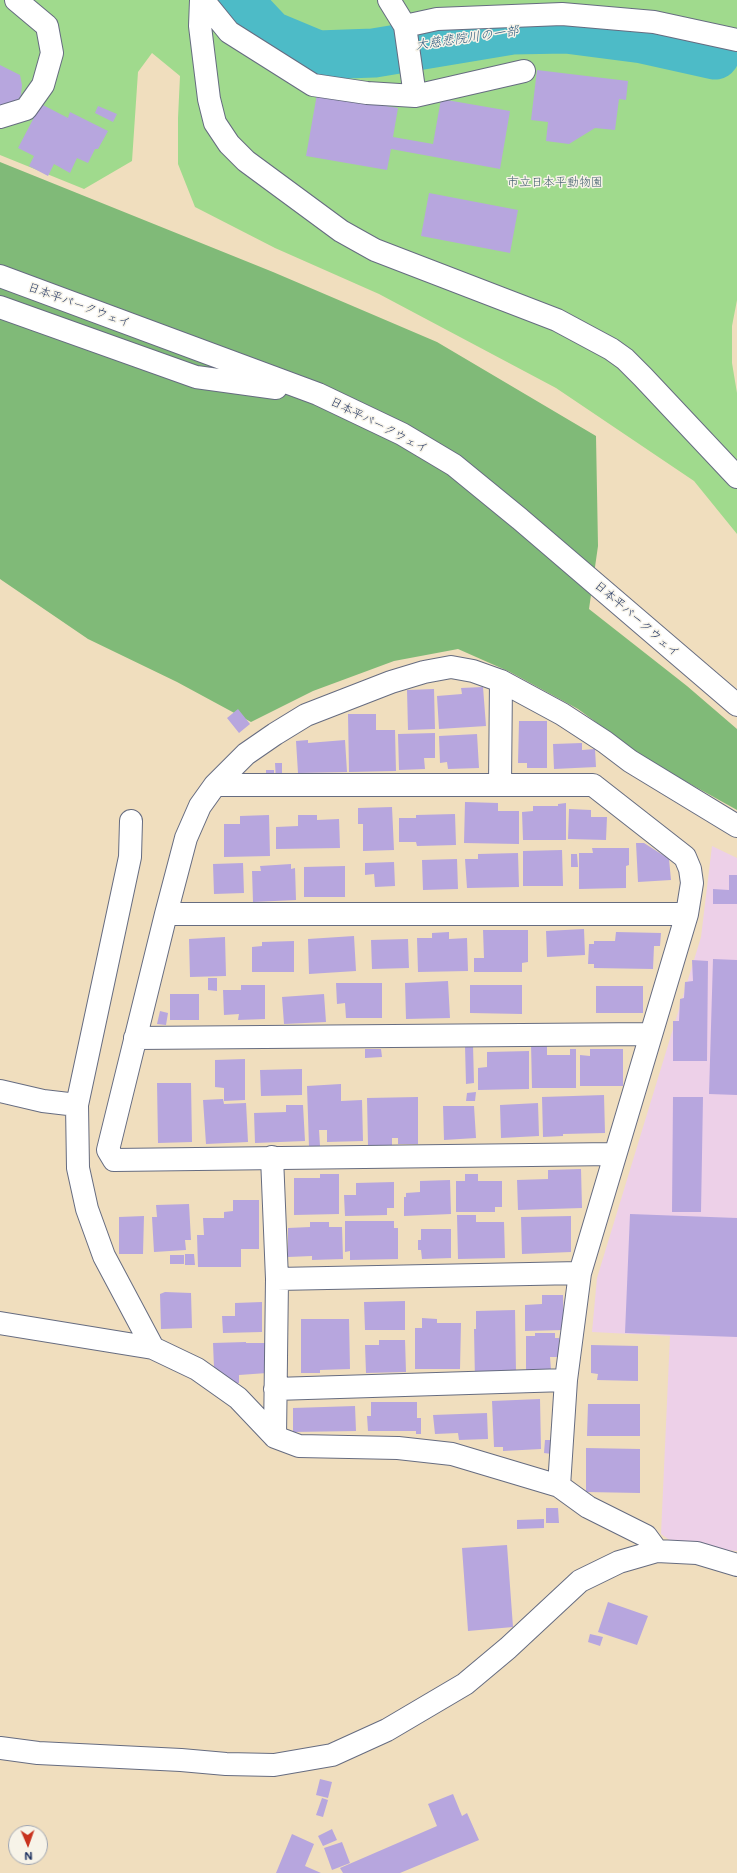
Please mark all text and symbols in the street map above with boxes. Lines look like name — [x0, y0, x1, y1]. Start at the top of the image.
water label: 大慈悲院川の一部 — [414, 23, 520, 53]
park label: 市立日本平動物園 — [507, 175, 603, 189]
street label: 日本平パークウェイ — [26, 280, 132, 330]
street label: 日本平パークウェイ — [328, 394, 430, 456]
street label: 日本平パークウェイ — [592, 578, 682, 660]
north arrow — [8, 1825, 48, 1865]
text: N — [24, 1849, 33, 1864]

